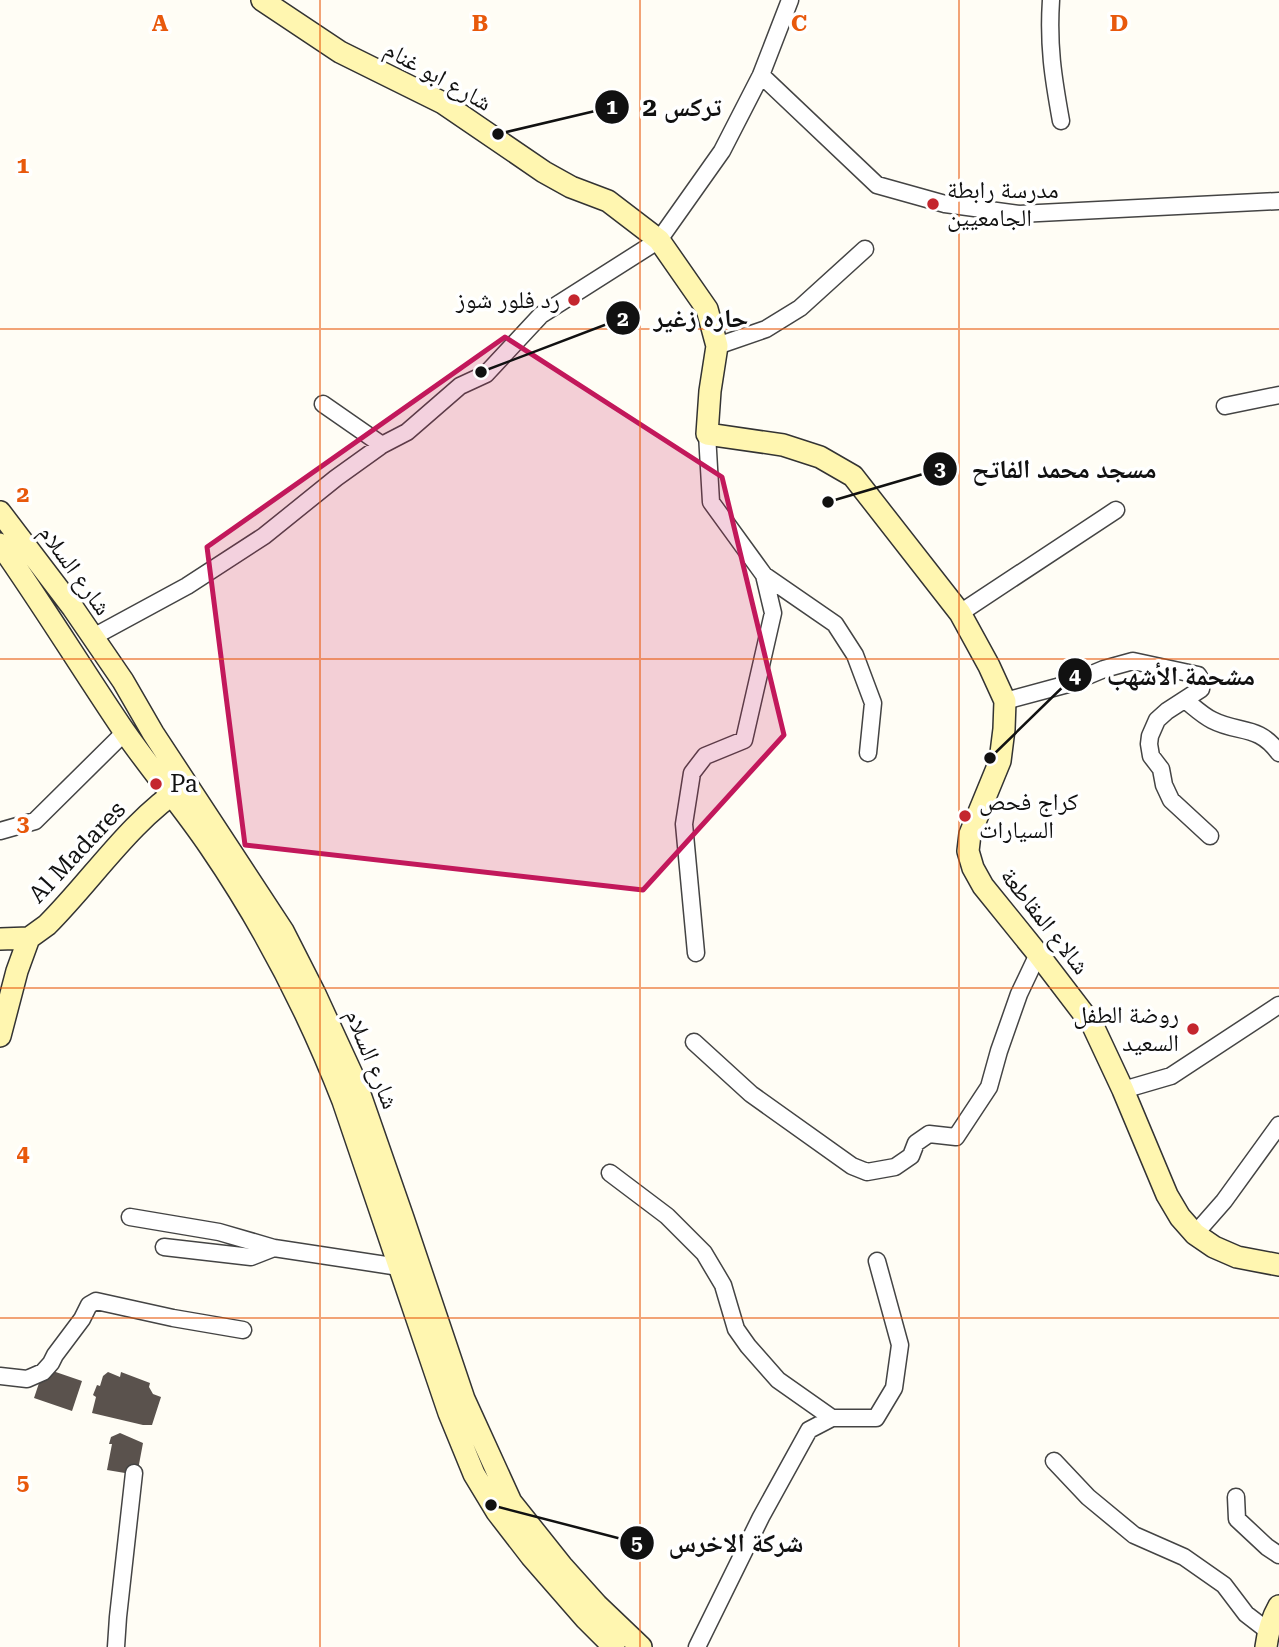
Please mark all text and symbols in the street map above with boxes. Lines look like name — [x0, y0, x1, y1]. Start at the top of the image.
text: A — [152, 10, 169, 37]
text: B — [472, 10, 488, 37]
text: C — [791, 10, 807, 37]
text: D — [1110, 10, 1128, 37]
street label: شارع ابو غنام — [379, 35, 496, 119]
callout: تركس 2 — [594, 84, 736, 131]
text: تركس 2 — [643, 92, 721, 123]
text: 1 — [606, 95, 618, 119]
text: 1 — [17, 152, 30, 179]
place label: مدرسة رابطة الجامعيين — [947, 176, 1059, 232]
marker: مدرسة رابطة الجامعيين — [925, 196, 941, 212]
place label: رد فلور شوز — [455, 286, 560, 314]
marker: رد فلور شوز — [566, 292, 582, 308]
callout: حاره زغير — [605, 295, 763, 342]
text: حاره زغير — [653, 303, 748, 333]
text: 2 — [617, 307, 629, 331]
callout: مسجد محمد الفاتح — [922, 445, 1170, 492]
text: مسجد محمد الفاتح — [972, 454, 1156, 486]
text: 3 — [934, 457, 946, 481]
text: 2 — [17, 481, 29, 508]
street label: شارع السلام — [31, 519, 117, 622]
callout: مشحمة الأشهب — [1058, 652, 1269, 699]
text: مشحمة الأشهب — [1107, 661, 1255, 691]
text: 4 — [1069, 664, 1081, 688]
place label: Pa — [170, 770, 198, 798]
marker: Pa — [148, 776, 164, 792]
place label: كراج فحص السيارات — [979, 788, 1078, 844]
street label: Al Madares — [23, 795, 131, 909]
marker: كراج فحص السيارات — [957, 808, 973, 824]
text: 3 — [17, 810, 30, 837]
street label: شالاع المقاطعة — [994, 862, 1095, 980]
place label: روضة الطفل السعيد — [1073, 1001, 1179, 1057]
street label: شارع السلام — [338, 1005, 405, 1114]
marker: روضة الطفل السعيد — [1185, 1021, 1201, 1037]
text: 4 — [17, 1140, 30, 1167]
text: 5 — [17, 1469, 30, 1496]
callout: شركة الاخرس — [619, 1519, 817, 1566]
text: شركة الاخرس — [669, 1528, 804, 1559]
text: 5 — [631, 1531, 643, 1555]

